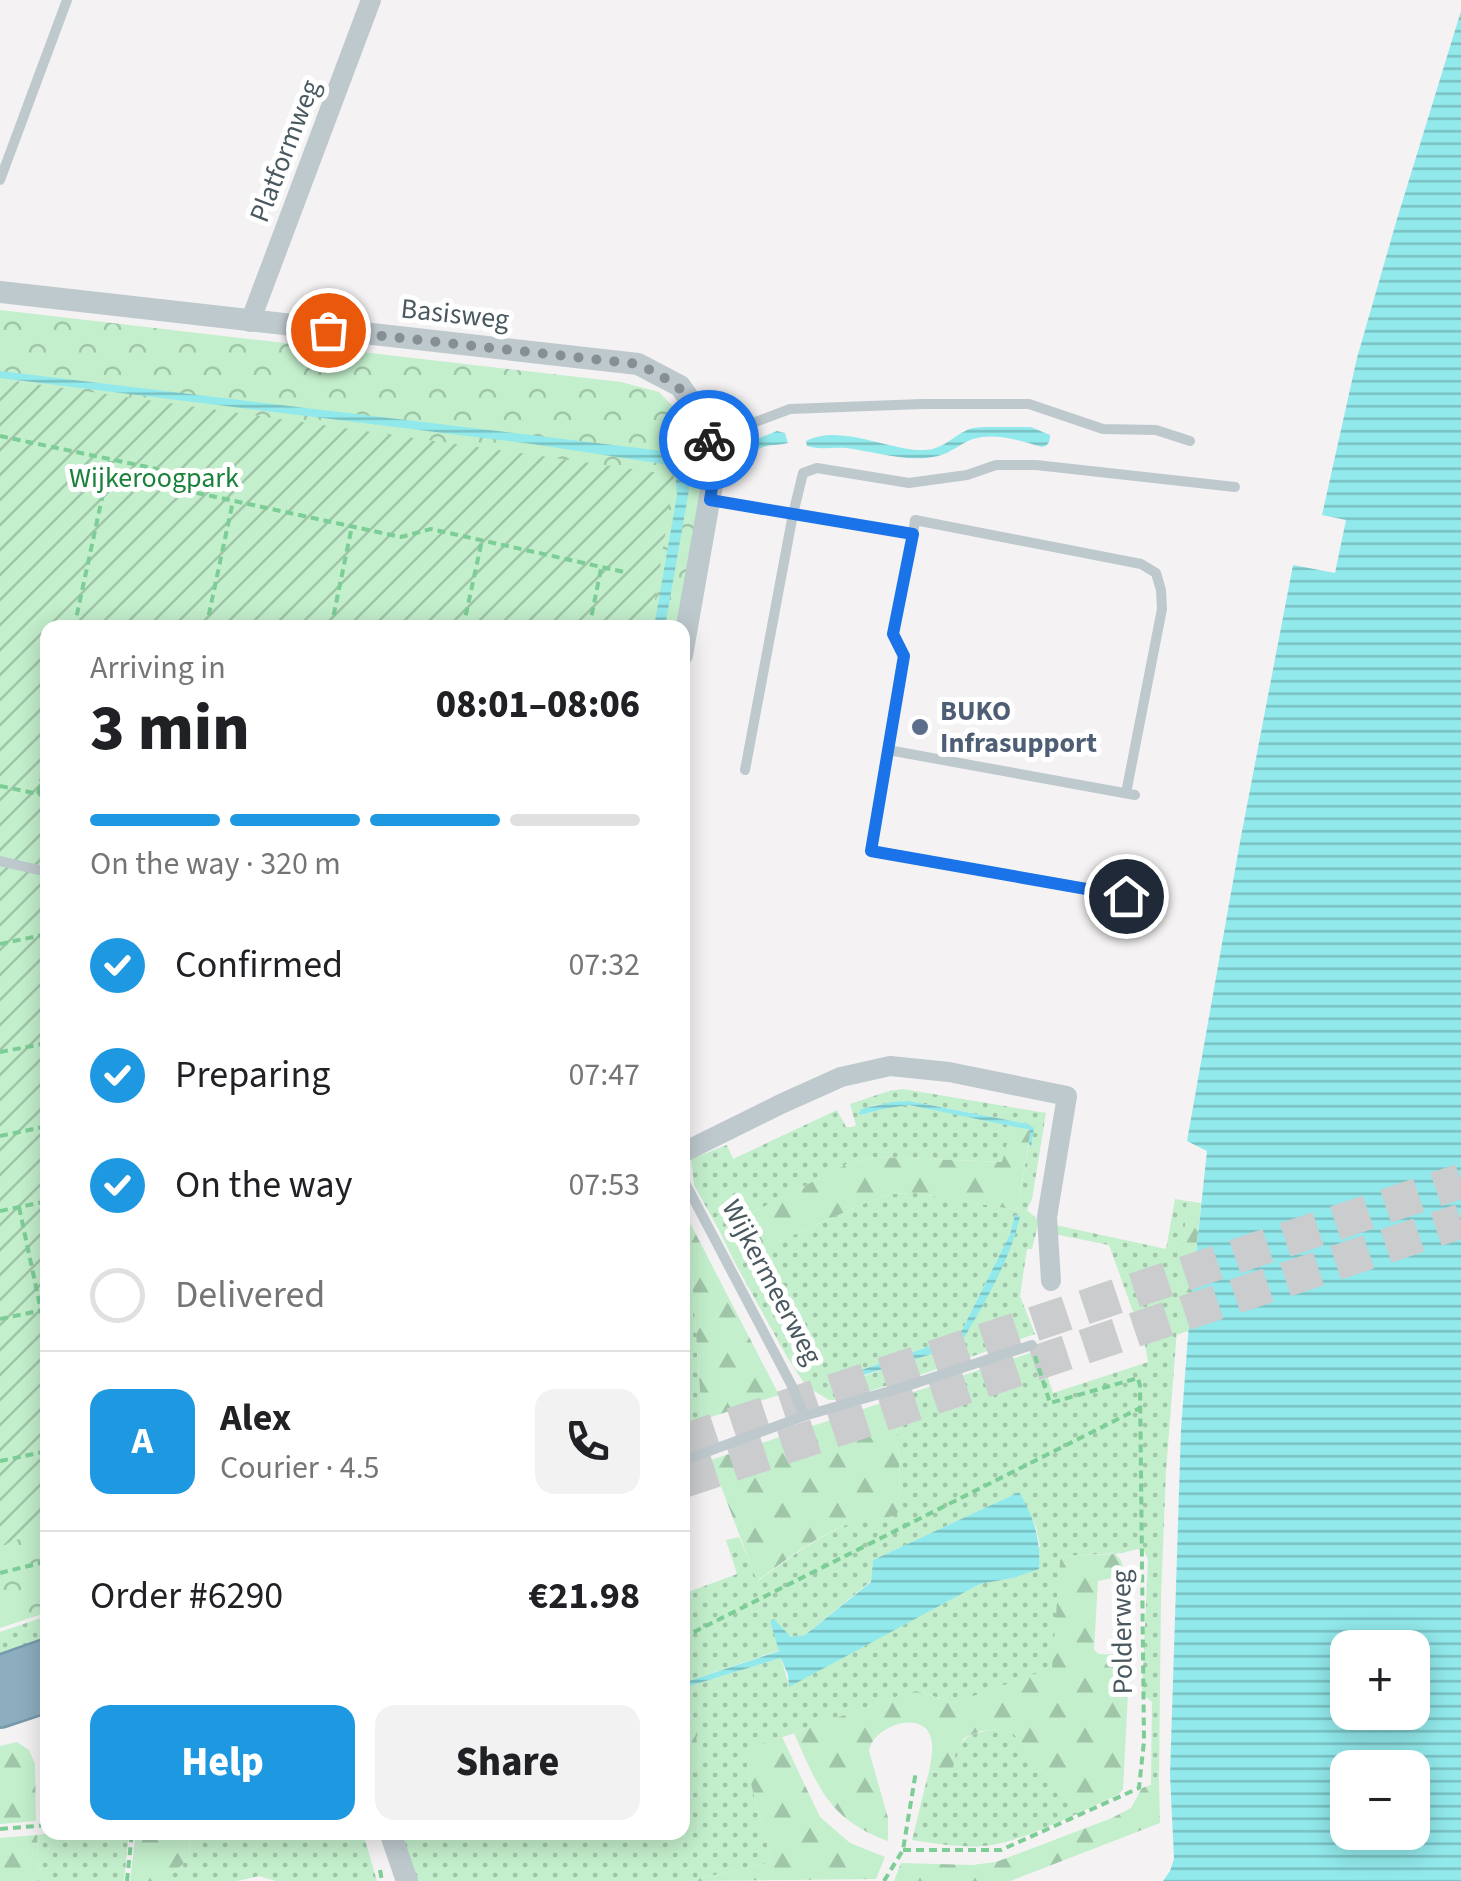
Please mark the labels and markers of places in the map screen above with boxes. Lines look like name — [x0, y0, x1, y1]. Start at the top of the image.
pin — [286, 288, 371, 373]
place label: BUKO Infrasupport — [940, 691, 1097, 763]
marker: BUKO Infrasupport — [909, 716, 931, 738]
pin — [1084, 854, 1169, 939]

